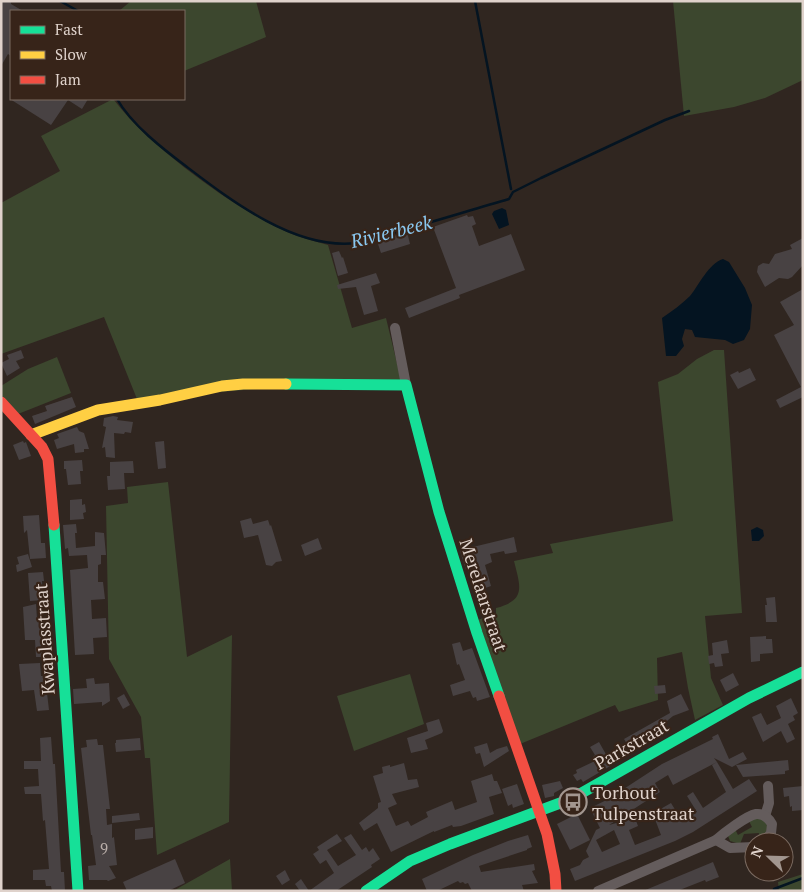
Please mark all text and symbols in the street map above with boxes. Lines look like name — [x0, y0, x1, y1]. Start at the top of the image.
legend — [10, 10, 185, 100]
text: Fast — [55, 19, 83, 39]
text: Slow — [55, 44, 88, 64]
text: Jam — [55, 69, 81, 89]
water label: Rivierbeek — [347, 209, 435, 253]
street label: Merelaarstraat — [454, 535, 514, 655]
street label: Kwaplasstraat — [28, 582, 60, 695]
street label: Parkstraat — [589, 713, 673, 775]
place label: Torhout Tulpenstraat — [592, 780, 695, 825]
bus stop icon: Torhout Tulpenstraat — [558, 787, 588, 817]
north arrow — [744, 832, 794, 882]
house number: 9 — [100, 838, 108, 858]
text: N — [746, 843, 768, 860]

